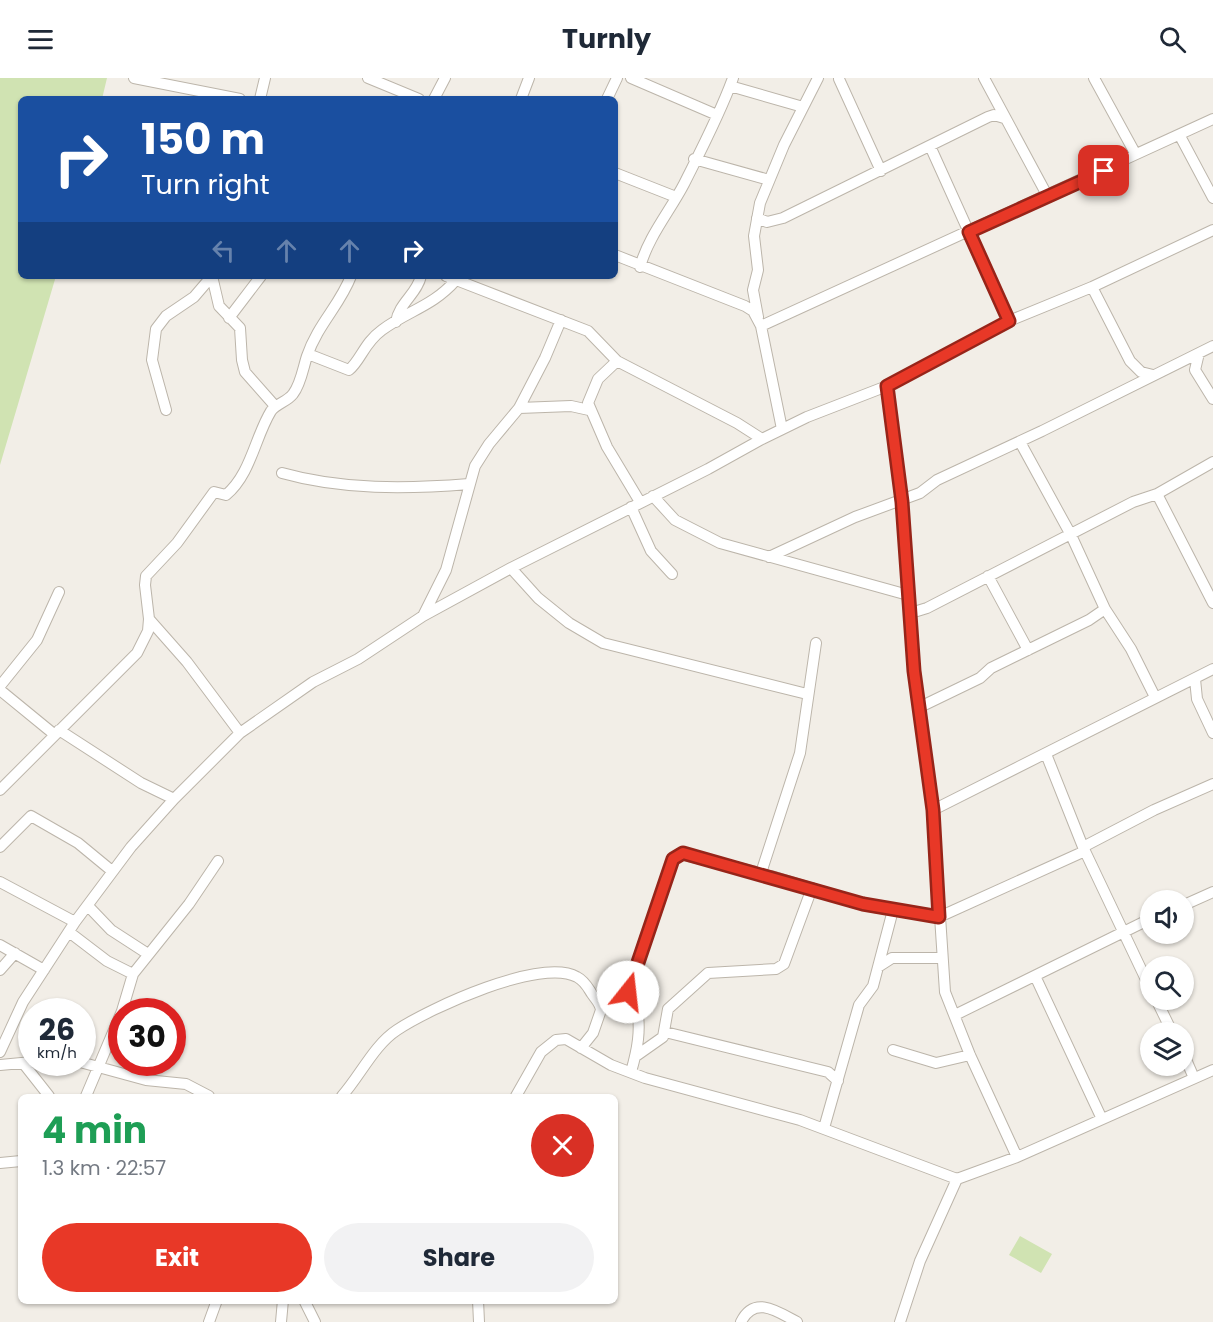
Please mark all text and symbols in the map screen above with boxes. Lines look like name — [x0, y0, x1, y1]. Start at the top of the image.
text: Turnly — [562, 20, 651, 57]
icon: menu — [24, 23, 57, 56]
icon: search — [1156, 23, 1189, 56]
text: 150 m — [141, 110, 265, 169]
icon: right — [42, 120, 120, 198]
pin — [1078, 145, 1129, 196]
icon: arrive — [1087, 154, 1120, 187]
text: Turn right — [141, 166, 270, 203]
icon: left — [207, 234, 240, 267]
icon: ahead — [270, 234, 303, 267]
icon: ahead — [333, 234, 366, 267]
icon: right — [396, 234, 429, 267]
map controls — [1140, 890, 1194, 1076]
button: sound — [1140, 890, 1194, 944]
button: search — [1140, 956, 1194, 1010]
position arrow — [596, 960, 660, 1024]
speed limit sign: 30 — [108, 998, 186, 1076]
text: 26 — [39, 1008, 75, 1051]
button: layers — [1140, 1022, 1194, 1076]
text: km/h — [37, 1042, 77, 1063]
text: 4 min — [42, 1105, 147, 1156]
button: close — [531, 1114, 594, 1177]
text: 1.3 km · 22:57 — [42, 1154, 166, 1182]
button: Exit — [42, 1223, 312, 1292]
button: Share — [324, 1223, 594, 1292]

